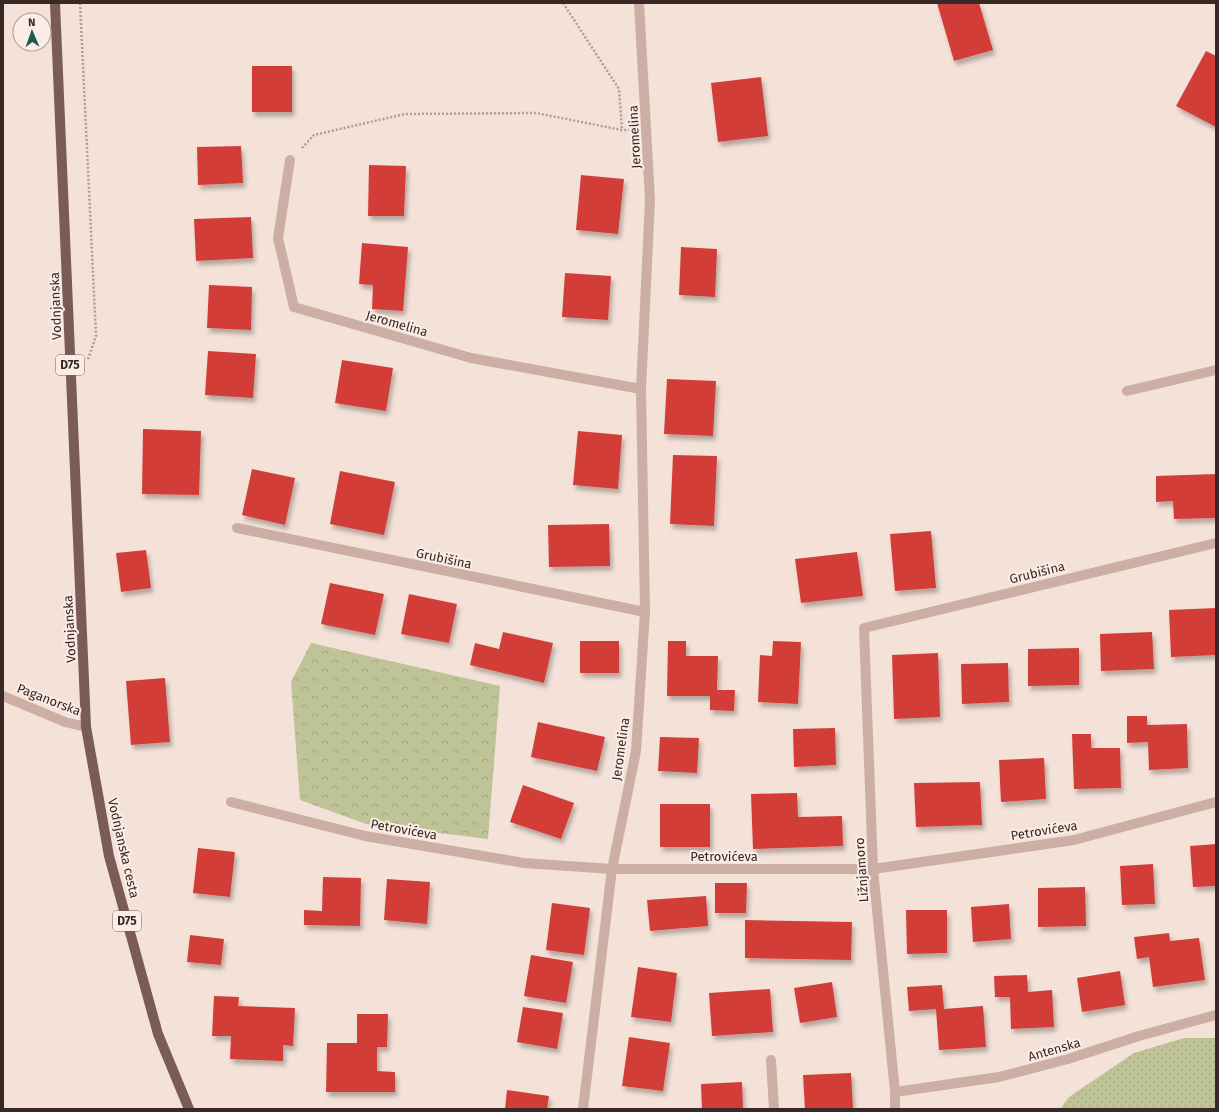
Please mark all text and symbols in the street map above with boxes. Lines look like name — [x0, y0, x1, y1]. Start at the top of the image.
north arrow — [12, 12, 52, 52]
text: N — [28, 16, 36, 29]
street label: Jeromelina — [625, 105, 644, 169]
street label: Vodnjanska — [47, 272, 64, 340]
street label: Jeromelina — [364, 307, 430, 339]
road number: D75 — [56, 355, 84, 375]
street label: Grubišina — [415, 545, 473, 572]
street label: Grubišina — [1008, 558, 1066, 587]
street label: Vodnjanska — [60, 595, 79, 663]
street label: Paganorska — [15, 680, 83, 718]
street label: Jeromelina — [609, 716, 632, 782]
street label: Vodnjanska cesta — [105, 797, 142, 900]
street label: Petrovićeva — [369, 816, 438, 843]
street label: Petrovićeva — [1010, 818, 1079, 843]
street label: Ližnjamoro — [852, 837, 871, 903]
street label: Petrovićeva — [690, 849, 758, 864]
road number: D75 — [113, 911, 141, 931]
street label: Antenska — [1026, 1035, 1082, 1064]

